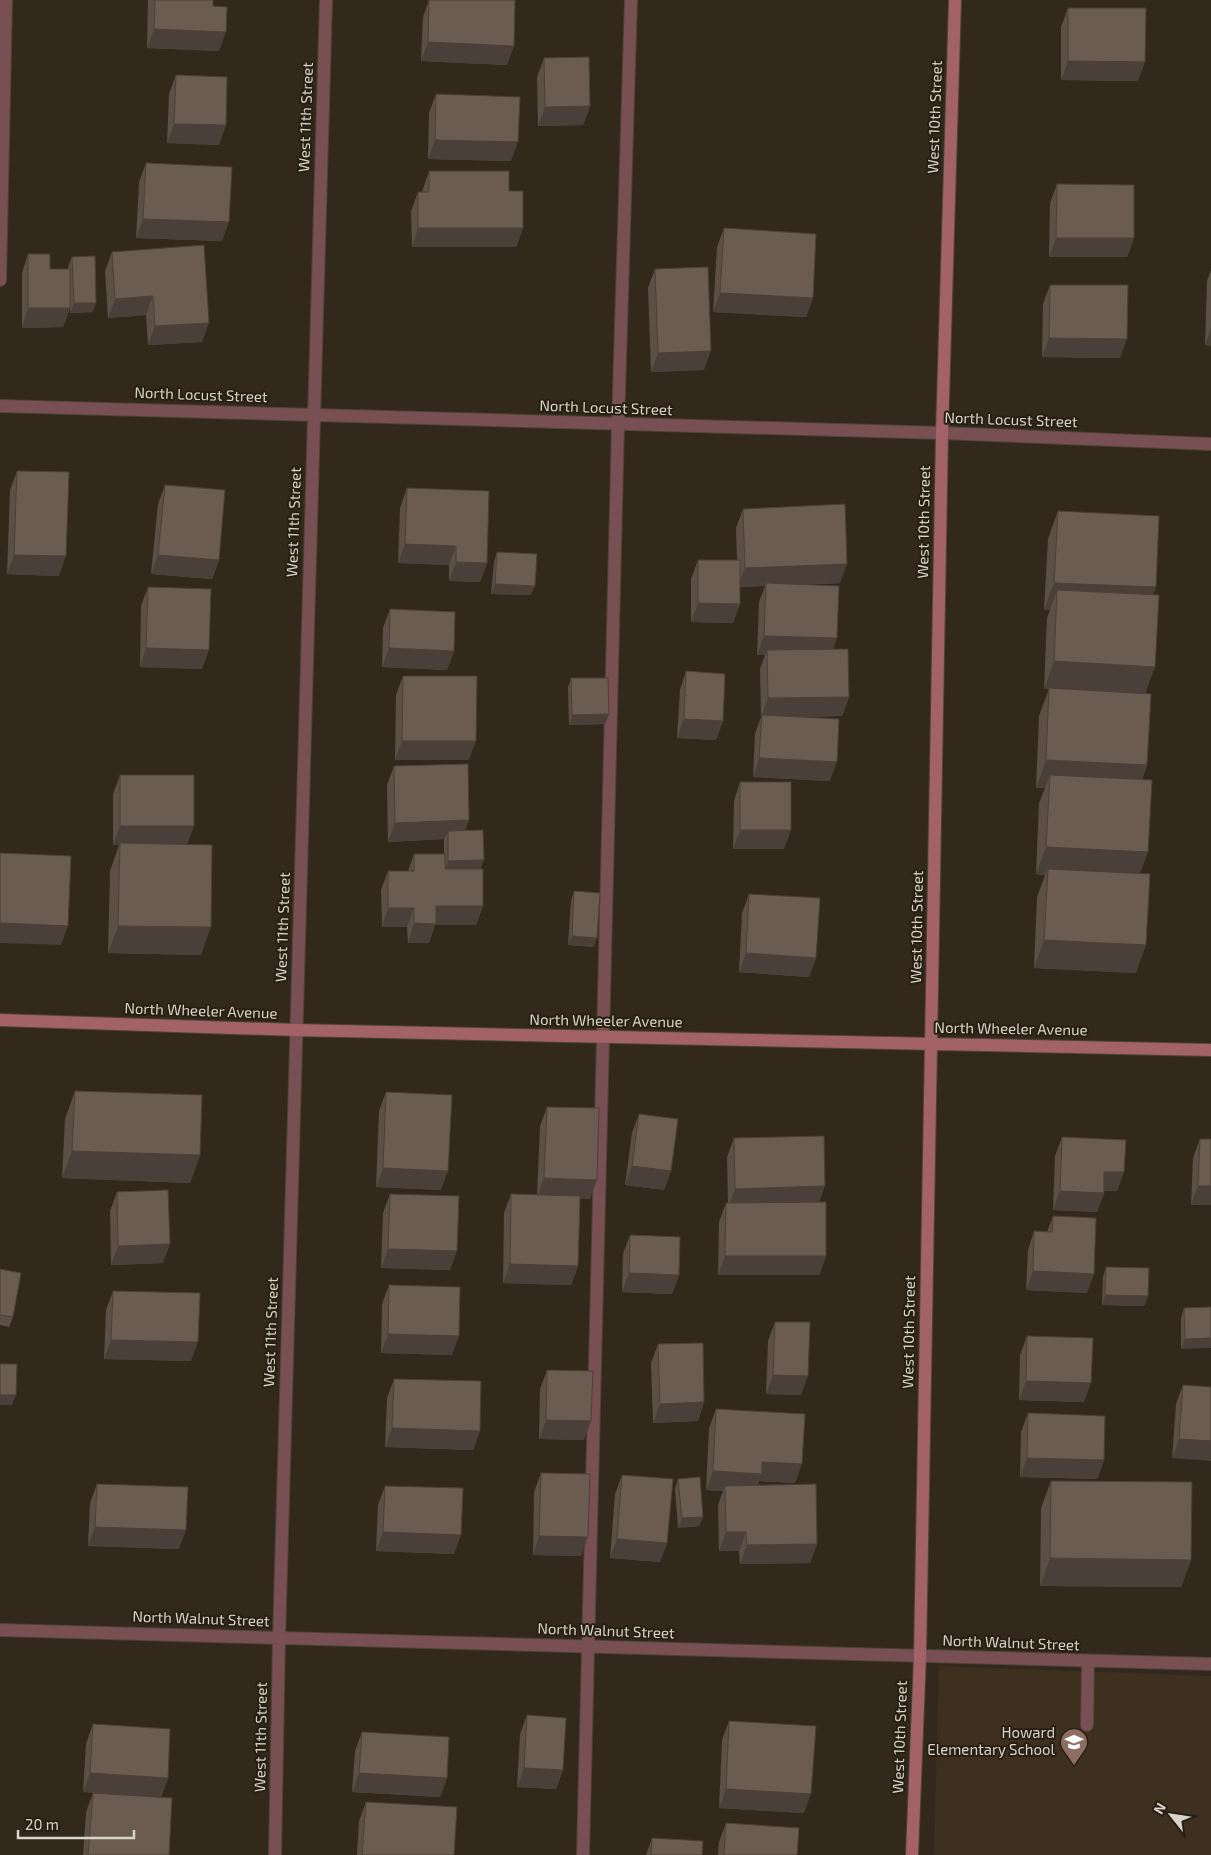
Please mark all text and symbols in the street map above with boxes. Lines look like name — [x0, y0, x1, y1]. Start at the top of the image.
street label: West 10th Street — [923, 60, 945, 174]
street label: West 11th Street — [294, 61, 316, 172]
street label: North Locust Street — [134, 383, 268, 405]
street label: North Locust Street — [539, 396, 673, 418]
street label: North Locust Street — [944, 408, 1078, 430]
street label: West 10th Street — [913, 465, 933, 579]
street label: West 11th Street — [282, 466, 304, 577]
street label: West 10th Street — [906, 870, 926, 984]
street label: West 11th Street — [271, 871, 293, 982]
street label: North Wheeler Avenue — [124, 998, 278, 1022]
street label: North Wheeler Avenue — [529, 1010, 683, 1030]
street label: North Wheeler Avenue — [934, 1018, 1088, 1038]
street label: West 10th Street — [898, 1275, 918, 1389]
street label: West 11th Street — [259, 1276, 281, 1387]
street label: North Walnut Street — [132, 1607, 270, 1629]
street label: North Walnut Street — [537, 1619, 675, 1641]
street label: North Walnut Street — [942, 1631, 1080, 1653]
street label: West 10th Street — [888, 1680, 910, 1794]
street label: West 11th Street — [250, 1682, 270, 1792]
place label: Howard Elementary School — [927, 1723, 1056, 1758]
school or university icon: Howard Elementary School — [1059, 1727, 1089, 1766]
north arrow — [1146, 1790, 1196, 1840]
text: N — [1149, 1800, 1169, 1817]
scale bar — [18, 1808, 134, 1840]
text: 20 m — [25, 1815, 59, 1833]

